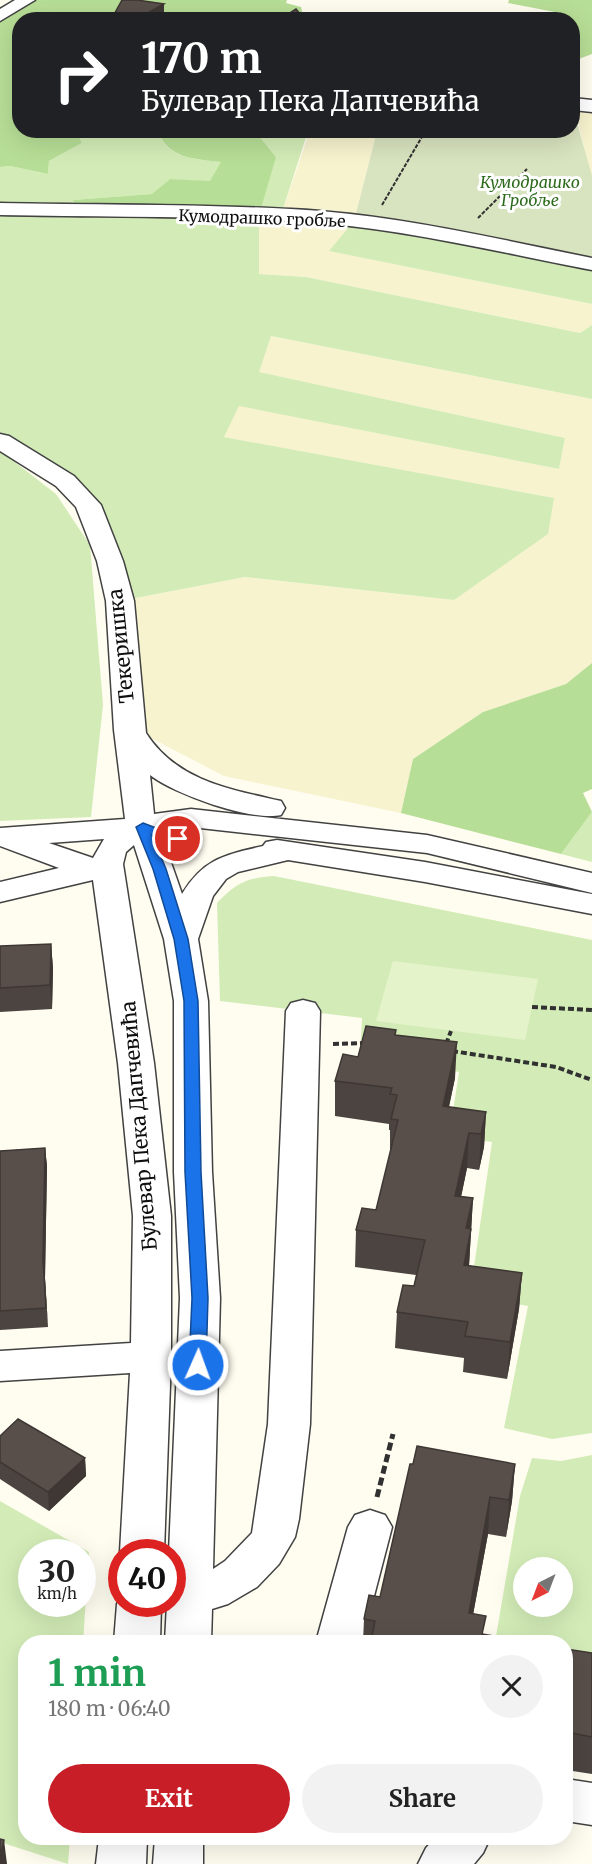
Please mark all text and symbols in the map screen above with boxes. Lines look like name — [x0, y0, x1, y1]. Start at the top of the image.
text: 170 m — [141, 32, 262, 84]
icon: right — [42, 36, 120, 114]
text: Булевар Пека Дапчевића — [141, 84, 480, 118]
park label: Кумодрашко Гробље — [480, 172, 580, 210]
street label: Кумодрашко гробље — [178, 205, 346, 231]
street label: Текеришка — [102, 587, 139, 704]
pin — [152, 813, 203, 864]
icon: arrive — [161, 822, 194, 855]
street label: Булевар Пека Дапчевића — [115, 1000, 162, 1252]
position arrow — [166, 1333, 230, 1397]
speed limit sign: 40 — [108, 1539, 186, 1617]
text: 30 — [39, 1552, 75, 1590]
north arrow — [513, 1557, 573, 1617]
map controls — [513, 1557, 573, 1617]
text: km/h — [37, 1584, 77, 1603]
text: 1 min — [48, 1651, 146, 1696]
button: close — [480, 1655, 543, 1718]
text: 180 m · 06:40 — [48, 1696, 171, 1721]
button: Exit — [48, 1764, 290, 1833]
button: Share — [302, 1764, 543, 1833]

